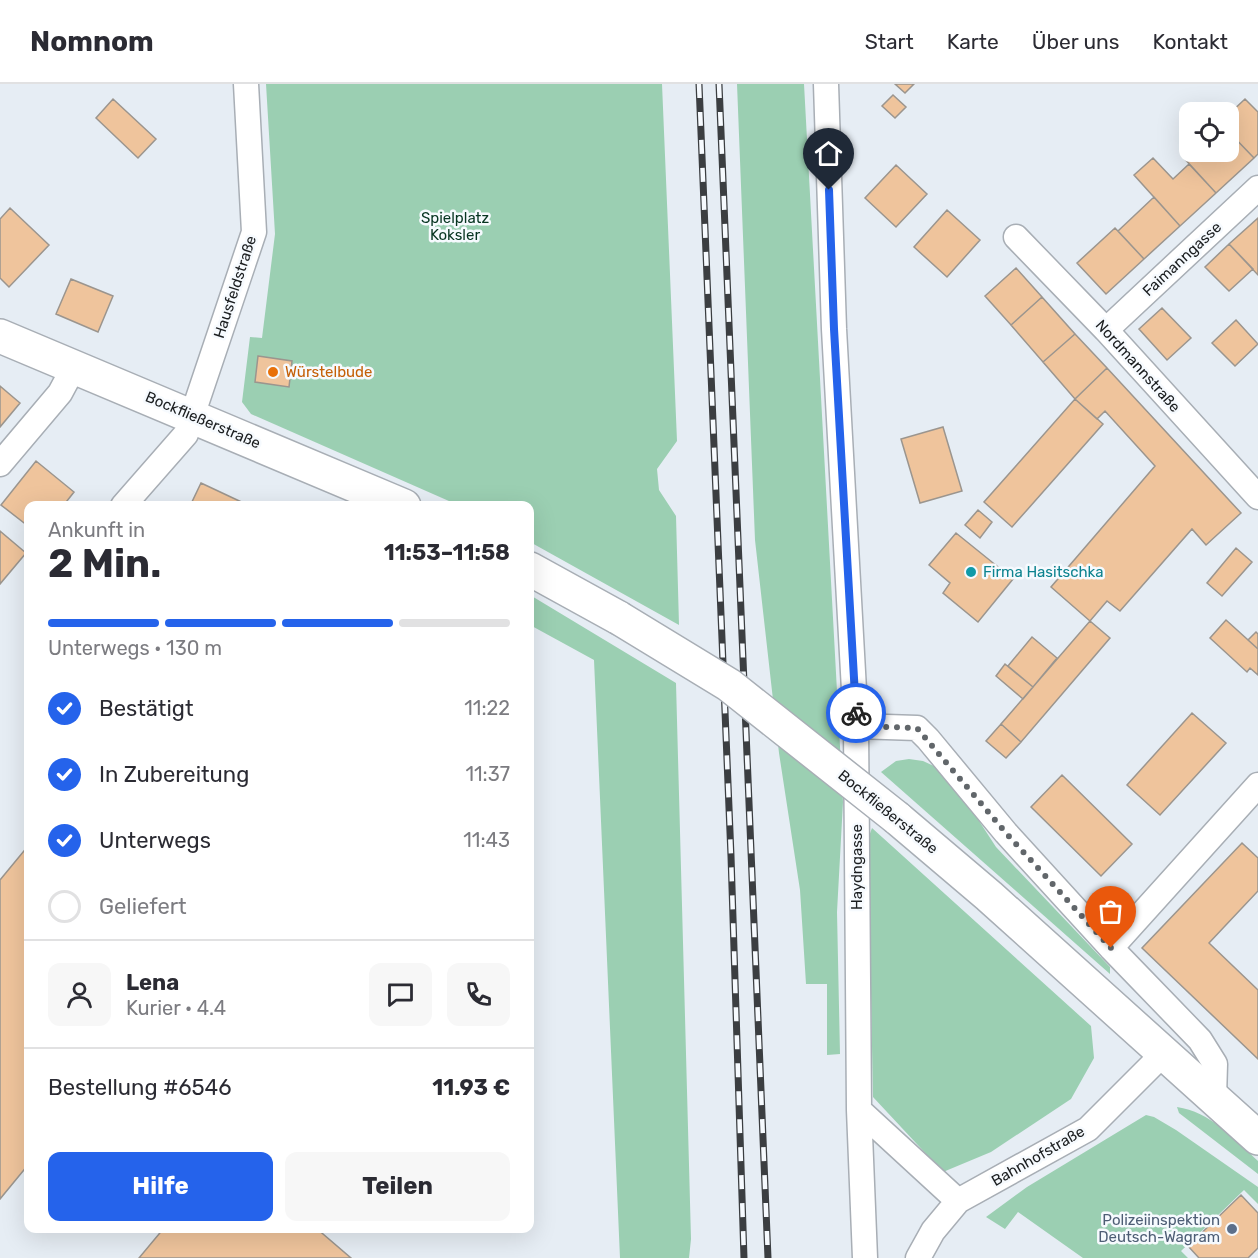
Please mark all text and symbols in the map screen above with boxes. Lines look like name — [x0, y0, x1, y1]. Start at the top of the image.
text: Nomnom — [30, 25, 154, 58]
text: Start — [865, 29, 914, 54]
text: Karte — [947, 29, 999, 54]
text: Über uns — [1032, 29, 1120, 54]
text: Kontakt — [1153, 29, 1228, 54]
map controls — [1179, 102, 1239, 162]
button: locate — [1179, 102, 1239, 162]
pin — [803, 128, 854, 190]
icon: home — [812, 137, 845, 170]
park label: Spielplatz Koksler — [421, 209, 489, 244]
street label: Faimanngasse — [1139, 218, 1225, 300]
street label: Hausfeldstraße — [210, 233, 260, 341]
street label: Nordmannstraße — [1092, 316, 1184, 416]
place label: Würstelbude — [285, 363, 372, 381]
marker: Würstelbude — [266, 365, 280, 379]
street label: Bockfließerstraße — [143, 388, 263, 452]
text: Ankunft in — [48, 518, 145, 542]
text: 11:53–11:58 — [384, 539, 510, 566]
text: 2 Min. — [48, 541, 161, 587]
place label: Firma Hasitschka — [983, 563, 1103, 581]
marker: Firma Hasitschka — [964, 565, 978, 579]
text: Unterwegs · 130 m — [48, 636, 222, 660]
courier — [826, 683, 886, 743]
icon: check — [48, 692, 81, 725]
text: Bestätigt — [99, 695, 194, 722]
text: 11:22 — [464, 696, 510, 720]
icon: bike — [840, 697, 873, 730]
icon: check — [48, 758, 81, 791]
text: In Zubereitung — [99, 761, 249, 788]
text: 11:37 — [465, 762, 510, 786]
street label: Bockfließerstraße — [834, 766, 942, 858]
icon: check — [48, 824, 81, 857]
street label: Haydngasse — [848, 824, 866, 910]
text: Unterwegs — [99, 827, 211, 854]
text: 11:43 — [463, 828, 510, 852]
pin — [1085, 886, 1136, 948]
text: Geliefert — [99, 893, 187, 920]
icon: bag — [1094, 895, 1127, 928]
button: person — [48, 963, 111, 1026]
button: chat — [369, 963, 432, 1026]
button: phone — [447, 963, 510, 1026]
text: Lena — [126, 969, 179, 996]
text: Kurier · 4.4 — [126, 996, 226, 1020]
text: Bestellung #6546 — [48, 1074, 232, 1101]
text: 11.93 € — [432, 1074, 510, 1101]
street label: Bahnhofstraße — [988, 1122, 1088, 1190]
button: Hilfe — [48, 1152, 273, 1221]
button: Teilen — [285, 1152, 510, 1221]
place label: Polizeiinspektion Deutsch-Wagram — [1098, 1211, 1220, 1246]
marker: Polizeiinspektion Deutsch-Wagram — [1225, 1222, 1239, 1236]

